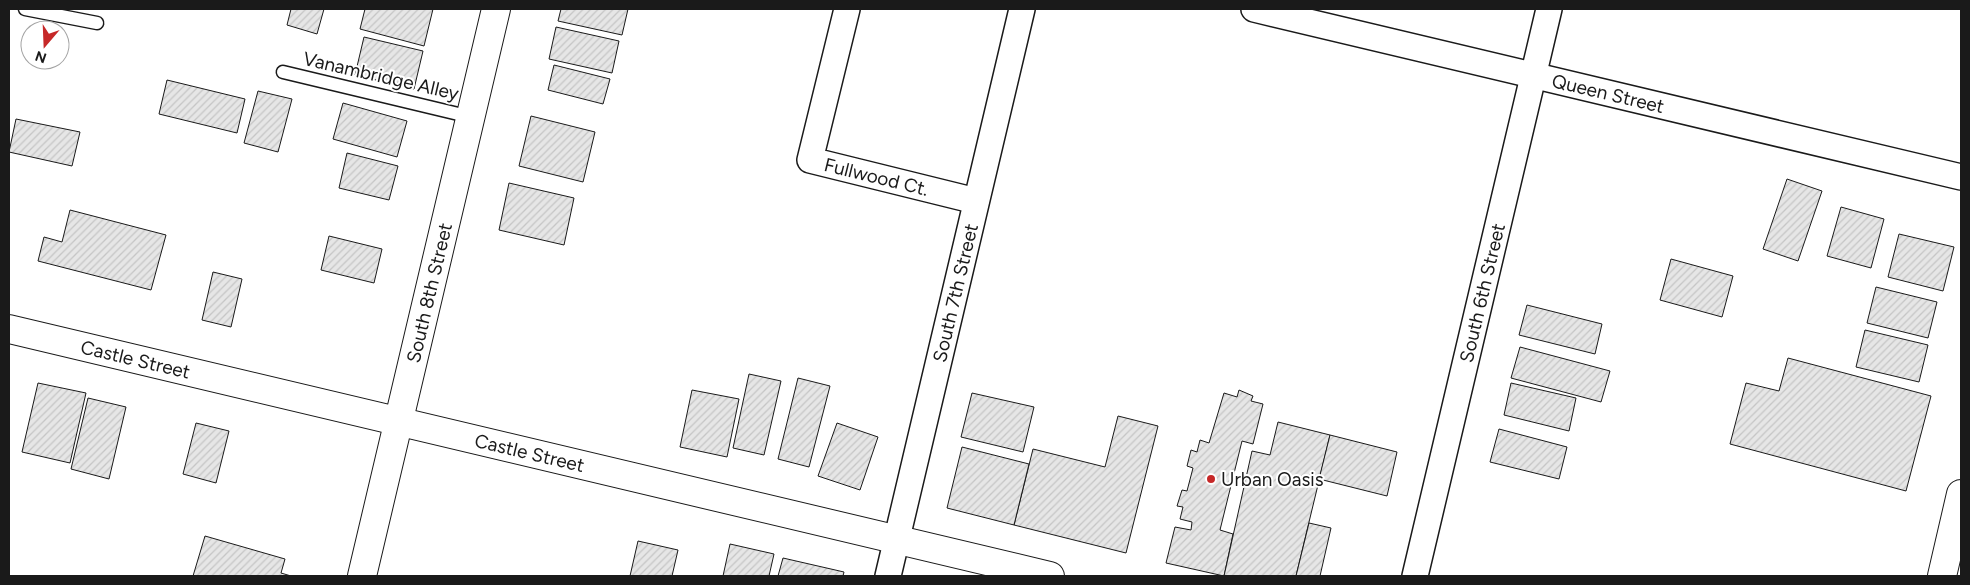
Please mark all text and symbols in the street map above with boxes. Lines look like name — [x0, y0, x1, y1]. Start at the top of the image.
north arrow — [20, 20, 70, 70]
text: N — [33, 47, 49, 67]
street label: Vanambridge Alley — [301, 47, 461, 105]
street label: Queen Street — [1550, 69, 1667, 118]
street label: Fullwood Ct. — [822, 152, 931, 200]
street label: South 8th Street — [401, 220, 457, 365]
street label: South 7th Street — [927, 221, 982, 364]
street label: South 6th Street — [1454, 221, 1509, 365]
street label: Castle Street — [78, 335, 193, 383]
street label: Castle Street — [472, 428, 587, 477]
place label: Urban Oasis — [1221, 468, 1324, 491]
marker: Urban Oasis — [1205, 473, 1217, 485]

